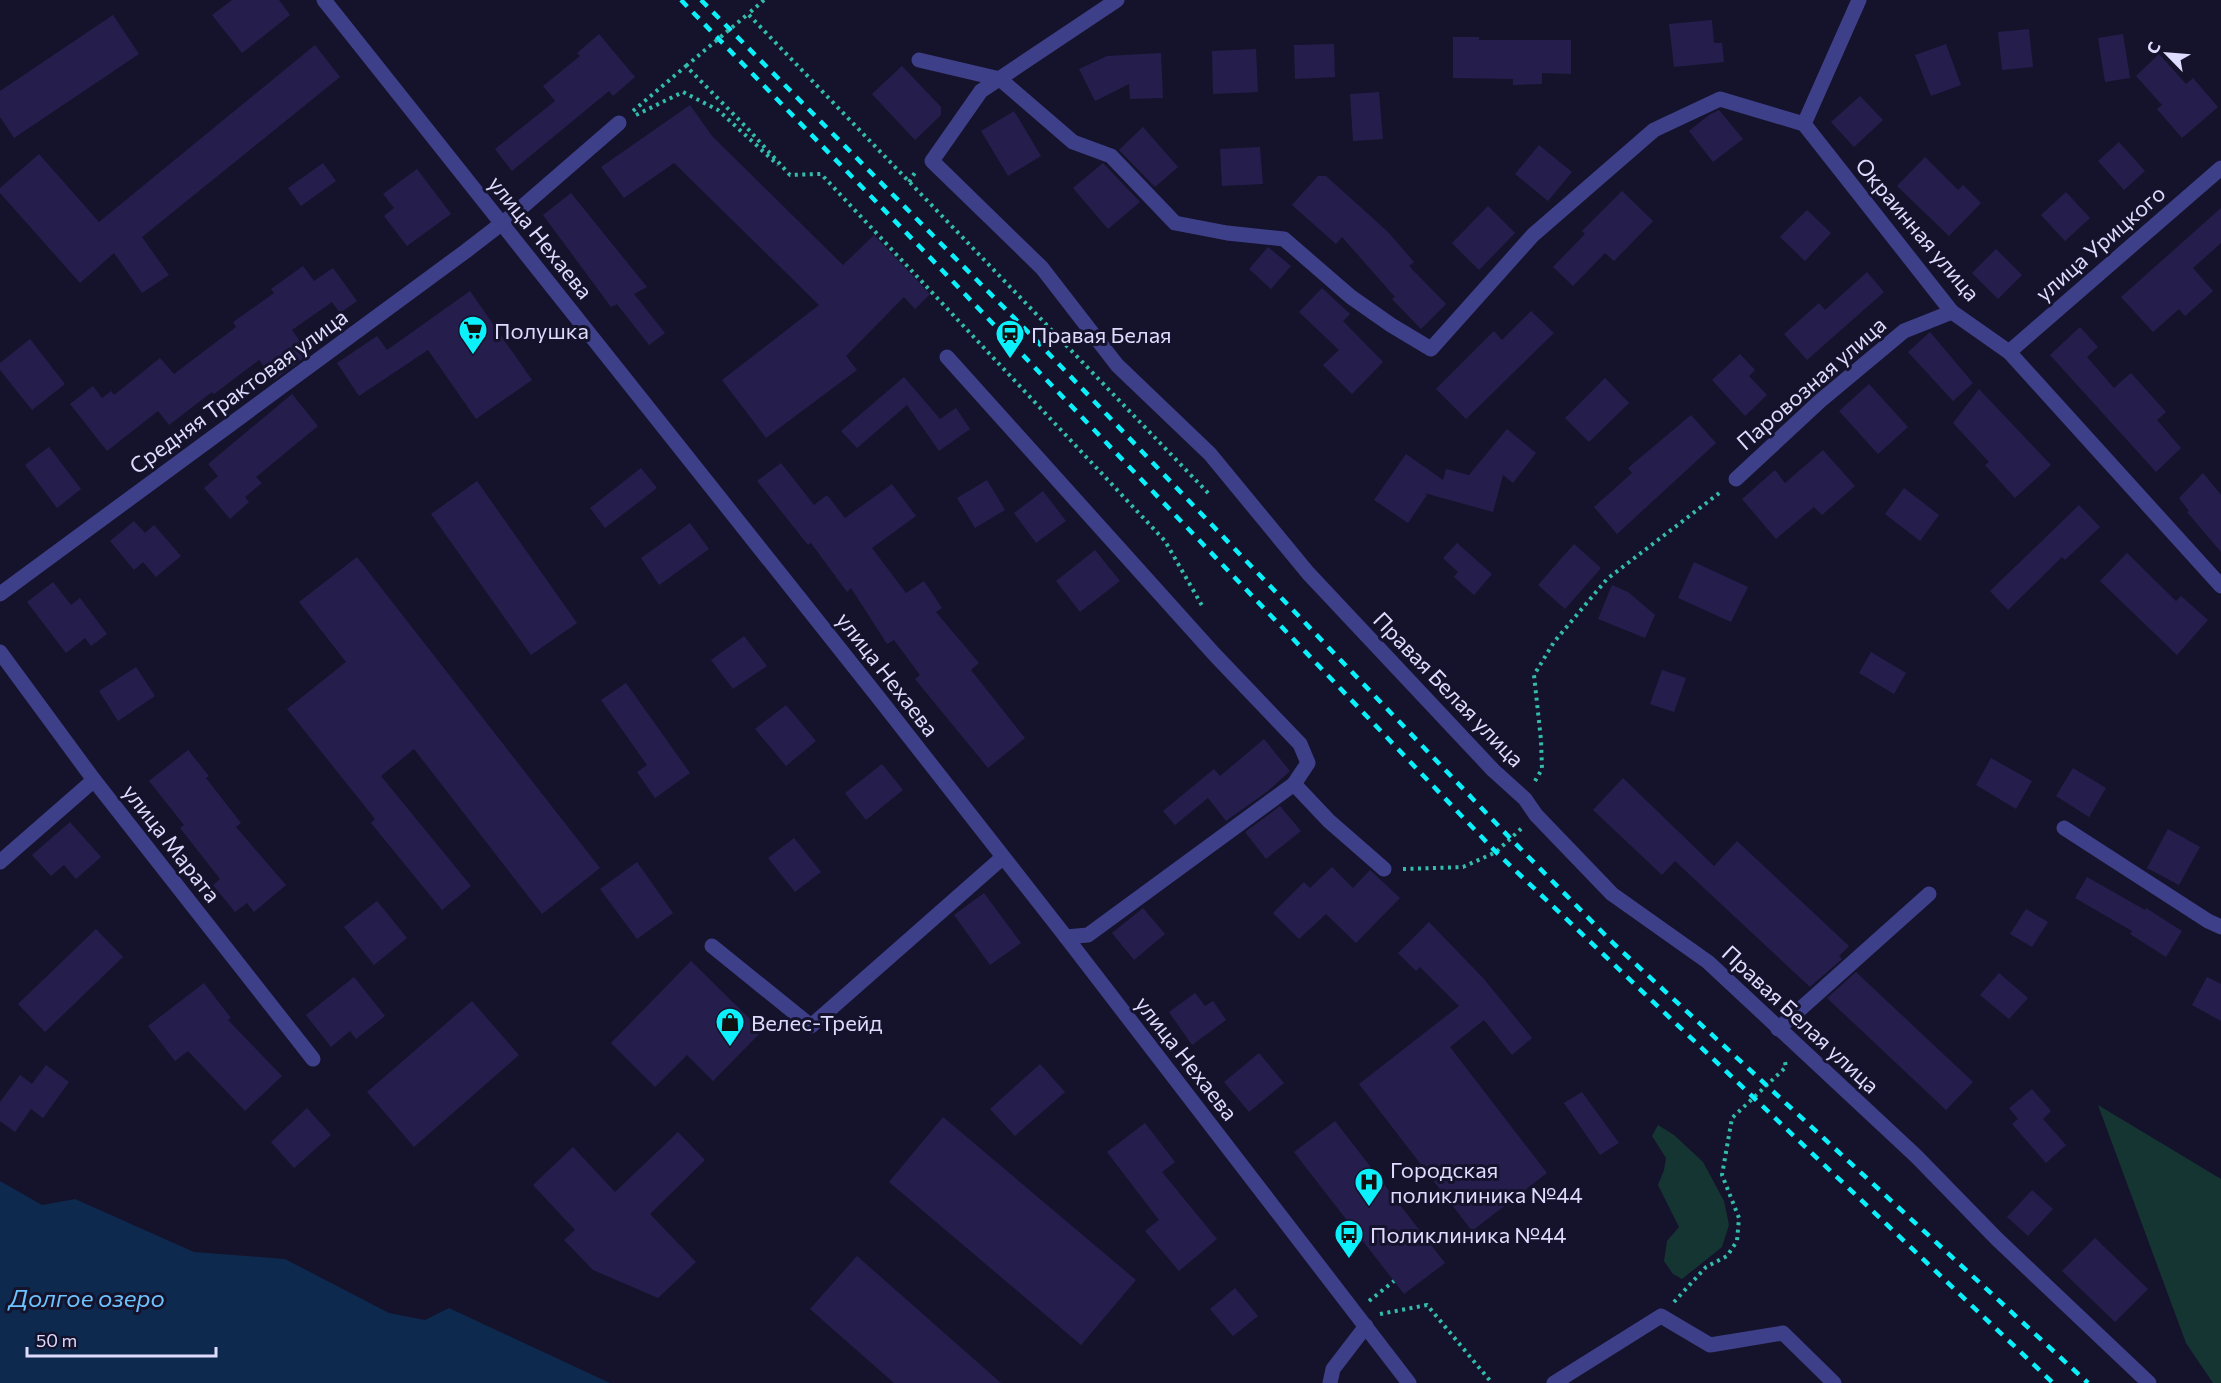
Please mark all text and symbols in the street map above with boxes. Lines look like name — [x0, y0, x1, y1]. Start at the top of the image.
north arrow — [2137, 24, 2197, 84]
text: С — [2142, 38, 2164, 56]
street label: Окраинная улица — [1850, 152, 1986, 306]
street label: улица Нехаева — [483, 170, 599, 304]
street label: улица Урицкого — [2030, 179, 2170, 307]
street label: Средняя Трактовая улица — [124, 303, 352, 479]
street label: Паровозная улица — [1731, 311, 1891, 455]
supermarket icon: Полушка — [457, 314, 489, 356]
place label: Полушка — [494, 317, 589, 344]
station icon: Правая Белая — [994, 318, 1026, 360]
place label: Правая Белая — [1031, 321, 1172, 348]
street label: улица Нехаева — [831, 606, 945, 742]
street label: Правая Белая улица — [1368, 606, 1530, 772]
street label: улица Марата — [117, 778, 227, 908]
street label: Правая Белая улица — [1717, 939, 1885, 1099]
street label: улица Нехаева — [1130, 990, 1244, 1126]
shop icon: Велес-Трейд — [714, 1006, 746, 1048]
place label: Велес-Трейд — [751, 1009, 882, 1036]
place label: Городская поликлиника №44 — [1390, 1156, 1583, 1208]
hospital icon: Городская поликлиника №44 — [1353, 1166, 1385, 1208]
bus stop icon: Поликлиника №44 — [1333, 1218, 1365, 1260]
place label: Поликлиника №44 — [1370, 1221, 1567, 1248]
water label: Долгое озеро — [7, 1283, 165, 1312]
scale bar — [27, 1320, 216, 1358]
text: 50 m — [36, 1329, 77, 1351]

